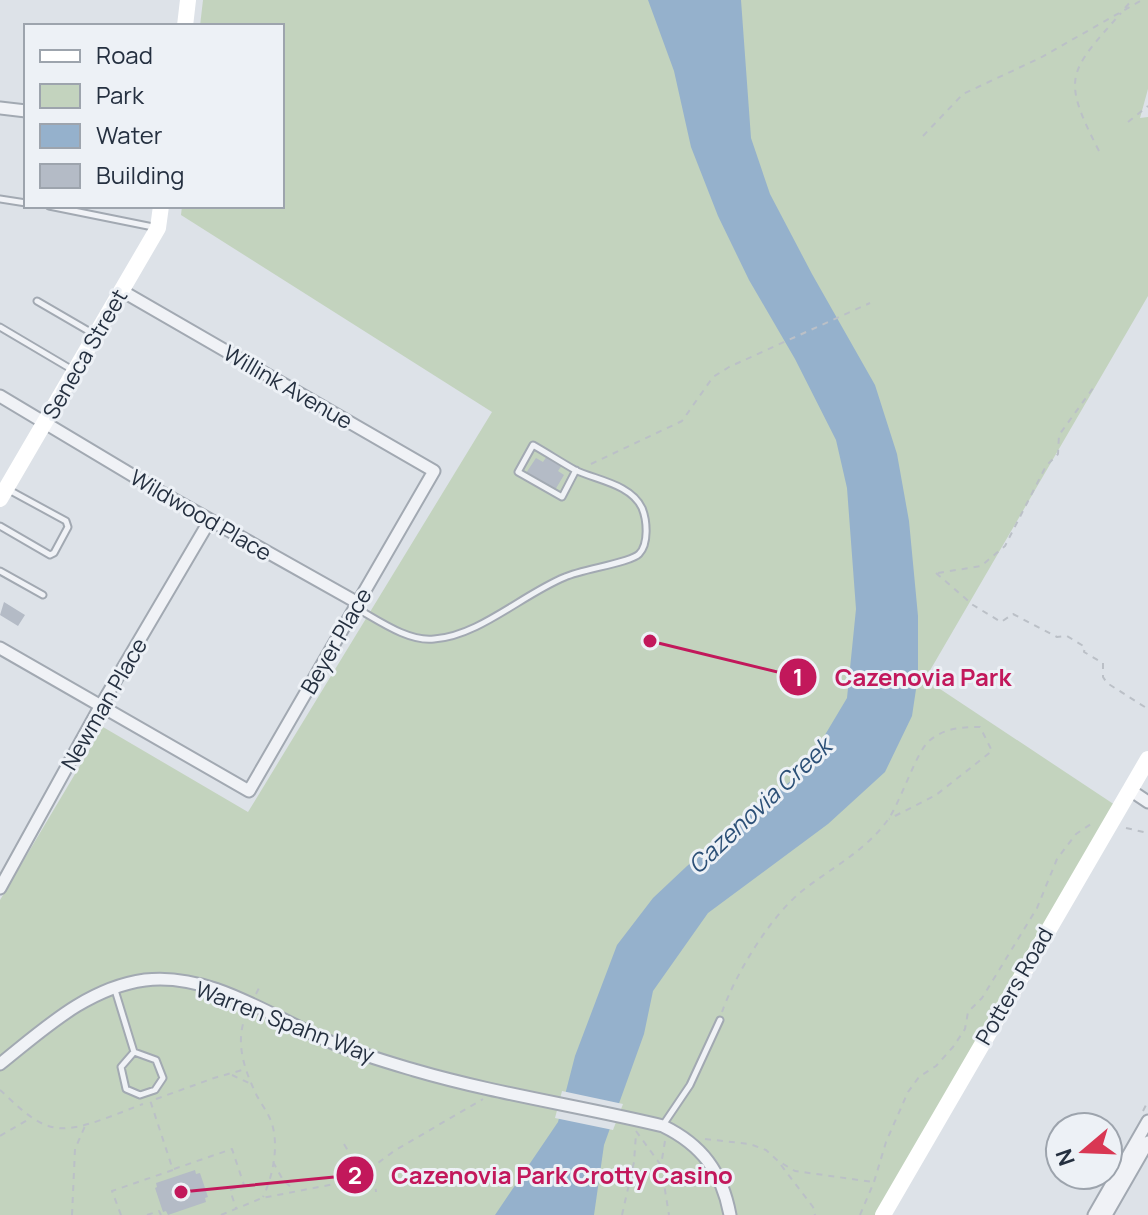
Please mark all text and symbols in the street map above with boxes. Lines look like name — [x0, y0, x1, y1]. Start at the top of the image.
legend — [24, 24, 284, 208]
text: Road — [96, 38, 153, 71]
text: Park — [96, 78, 145, 111]
text: Water — [96, 118, 163, 151]
text: Building — [96, 158, 184, 191]
street label: Seneca Street — [36, 283, 134, 424]
street label: Willink Avenue — [218, 338, 358, 436]
street label: Wildwood Place — [125, 462, 277, 568]
street label: Beyer Place — [294, 582, 379, 700]
street label: Newman Place — [54, 632, 154, 776]
callout: Cazenovia Park — [778, 653, 1027, 701]
text: 1 — [793, 660, 803, 693]
text: Cazenovia Park — [835, 660, 1012, 693]
water label: Cazenovia Creek — [680, 728, 840, 880]
street label: Potters Road — [968, 922, 1060, 1050]
street label: Warren Spahn Way — [191, 974, 379, 1070]
north arrow — [1044, 1111, 1124, 1191]
text: N — [1048, 1145, 1082, 1170]
callout: Cazenovia Park Crotty Casino — [335, 1151, 749, 1199]
text: 2 — [348, 1158, 362, 1191]
text: Cazenovia Park Crotty Casino — [391, 1158, 733, 1191]

